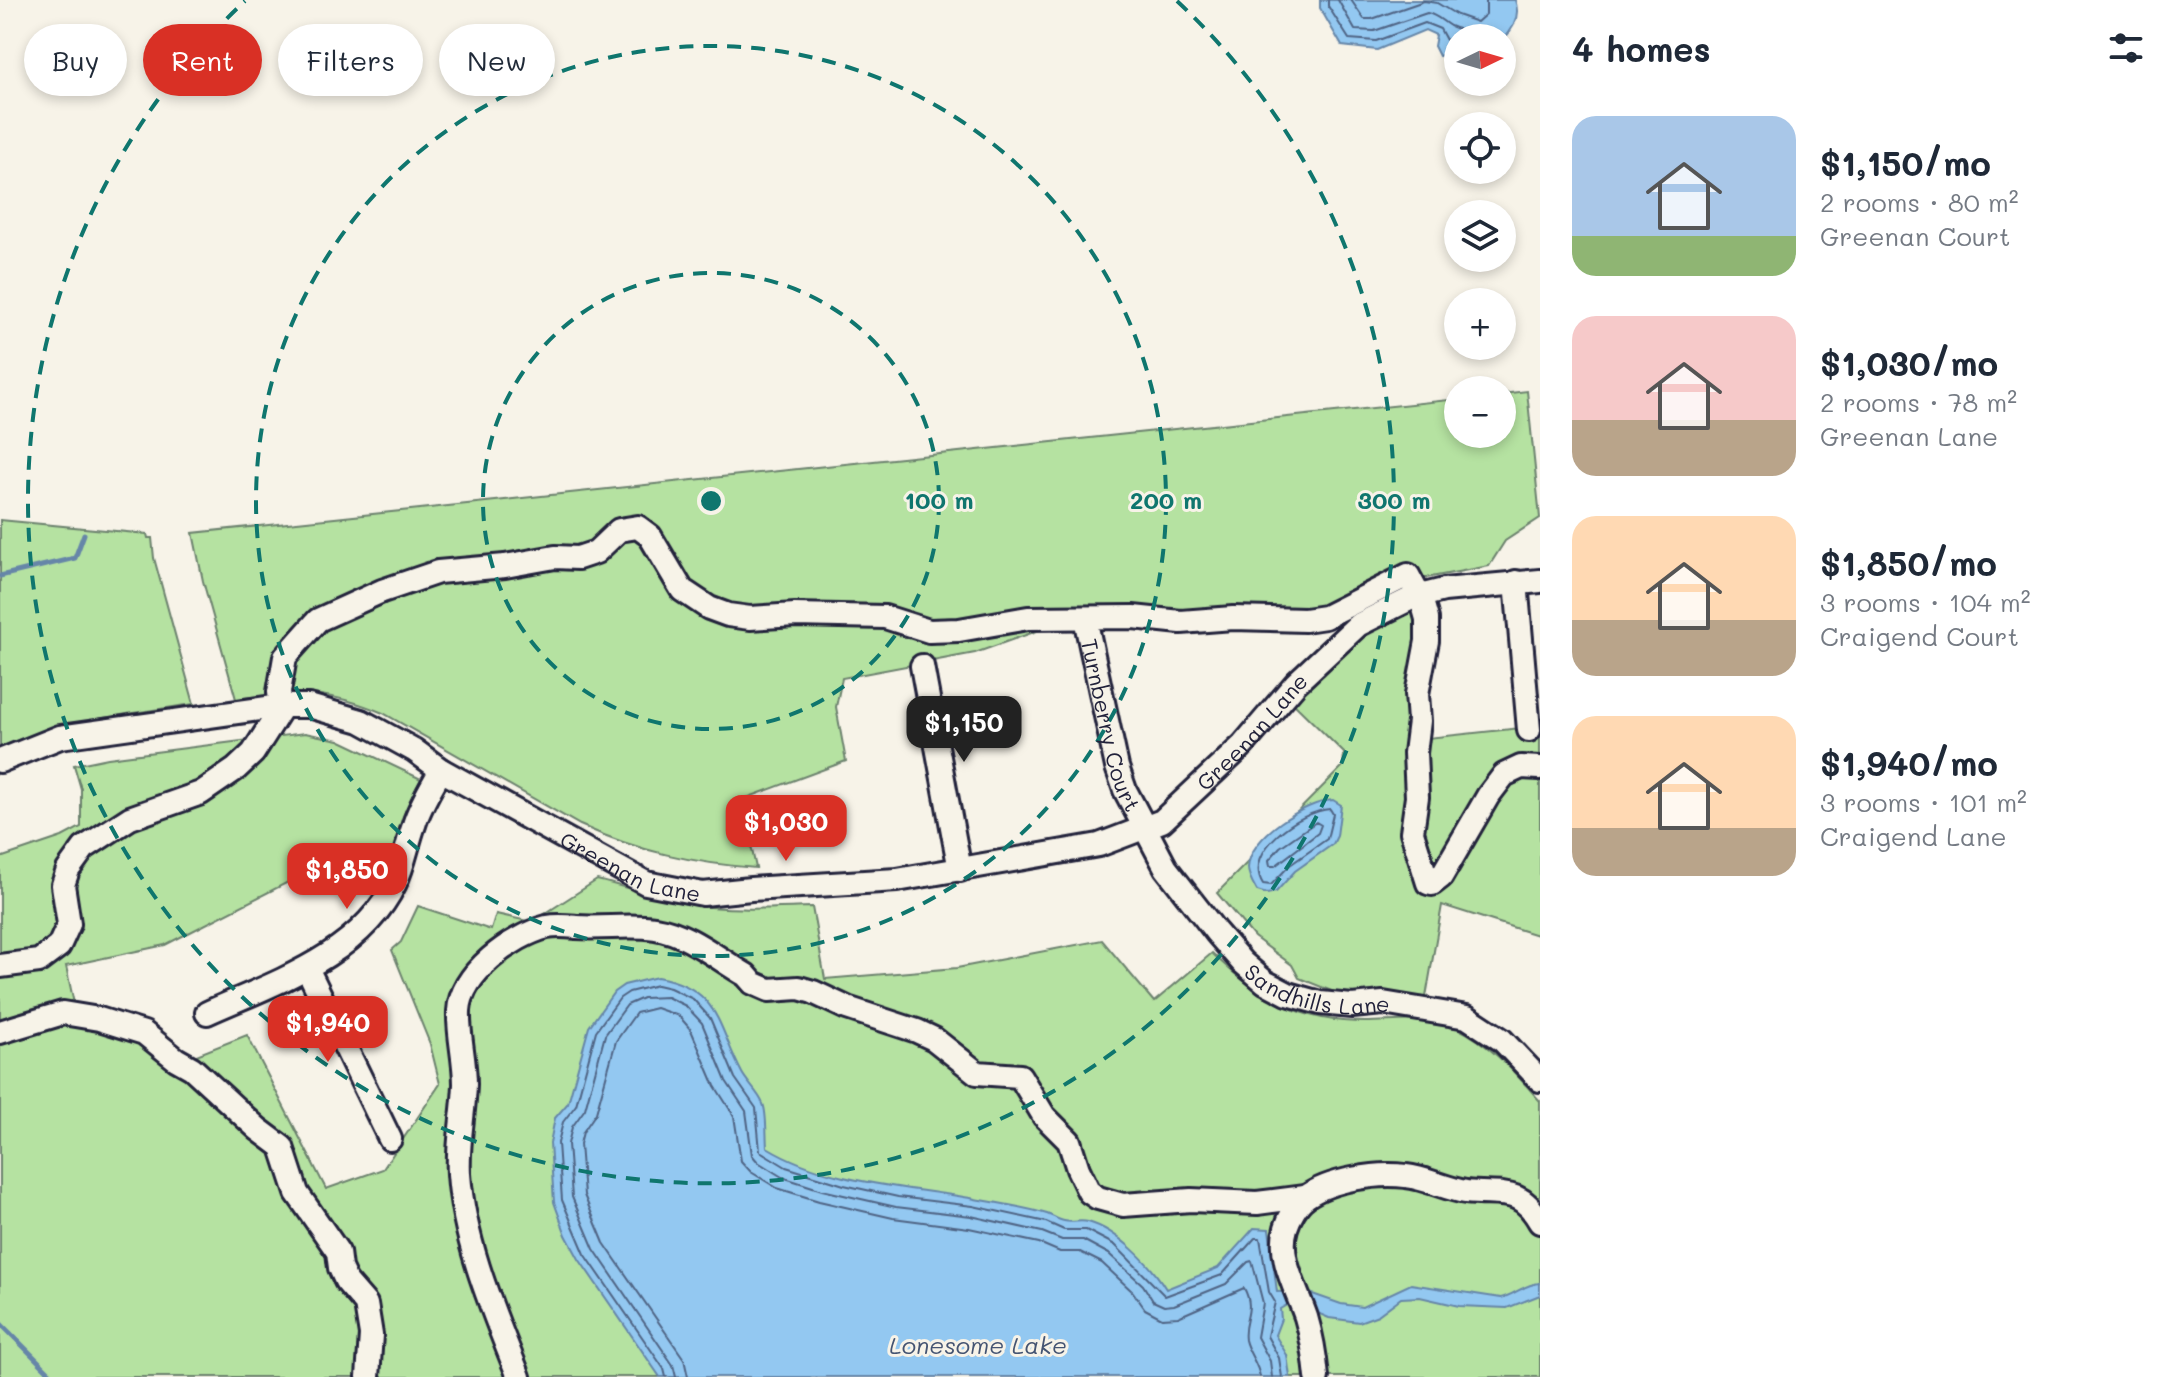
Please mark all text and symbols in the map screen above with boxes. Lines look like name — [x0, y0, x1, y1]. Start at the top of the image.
chip: Buy — [24, 24, 127, 96]
chip: Rent — [143, 24, 262, 96]
chip: Filters — [278, 24, 423, 96]
chip: New — [439, 24, 555, 96]
north arrow — [1444, 24, 1516, 96]
map controls — [1444, 24, 1516, 448]
text: 4 homes — [1572, 26, 1711, 71]
icon: filters — [2104, 26, 2148, 70]
button: locate — [1444, 112, 1516, 184]
text: $1,150/mo — [1820, 140, 1991, 185]
icon: home — [1636, 148, 1732, 244]
text: 2 rooms · 80 m² — [1820, 185, 2019, 219]
button: layers — [1444, 200, 1516, 272]
text: Greenan Court — [1820, 219, 2011, 253]
button: + — [1444, 288, 1516, 360]
text: $1,030/mo — [1820, 340, 1998, 385]
icon: home — [1636, 348, 1732, 444]
button: − — [1444, 376, 1516, 448]
text: 2 rooms · 78 m² — [1820, 385, 2017, 419]
text: Greenan Lane — [1820, 419, 1998, 453]
text: 100 m — [904, 484, 974, 515]
text: 200 m — [1130, 484, 1202, 515]
text: 300 m — [1358, 484, 1430, 515]
centre of rings — [697, 487, 725, 515]
text: $1,850/mo — [1820, 540, 1997, 585]
icon: home — [1636, 548, 1732, 644]
text: 3 rooms · 104 m² — [1820, 585, 2031, 619]
text: Craigend Court — [1820, 619, 2019, 653]
street label: Turnberry Court — [1075, 636, 1148, 816]
street label: Greenan Lane — [1190, 666, 1313, 796]
pin: $1,150 — [899, 696, 1029, 764]
text: $1,150 — [925, 705, 1004, 739]
text: $1,940/mo — [1820, 740, 1998, 785]
icon: home — [1636, 748, 1732, 844]
text: 3 rooms · 101 m² — [1820, 785, 2027, 819]
pin: $1,030 — [721, 795, 851, 863]
text: $1,030 — [744, 804, 828, 838]
text: Craigend Lane — [1820, 819, 2007, 853]
street label: Greenan Lane — [555, 824, 703, 908]
pin: $1,850 — [282, 843, 412, 911]
text: $1,850 — [305, 852, 389, 886]
street label: Sandhills Lane — [1239, 957, 1392, 1021]
pin: $1,940 — [263, 996, 393, 1064]
text: $1,940 — [286, 1005, 370, 1039]
water label: Lonesome Lake — [889, 1329, 1067, 1360]

